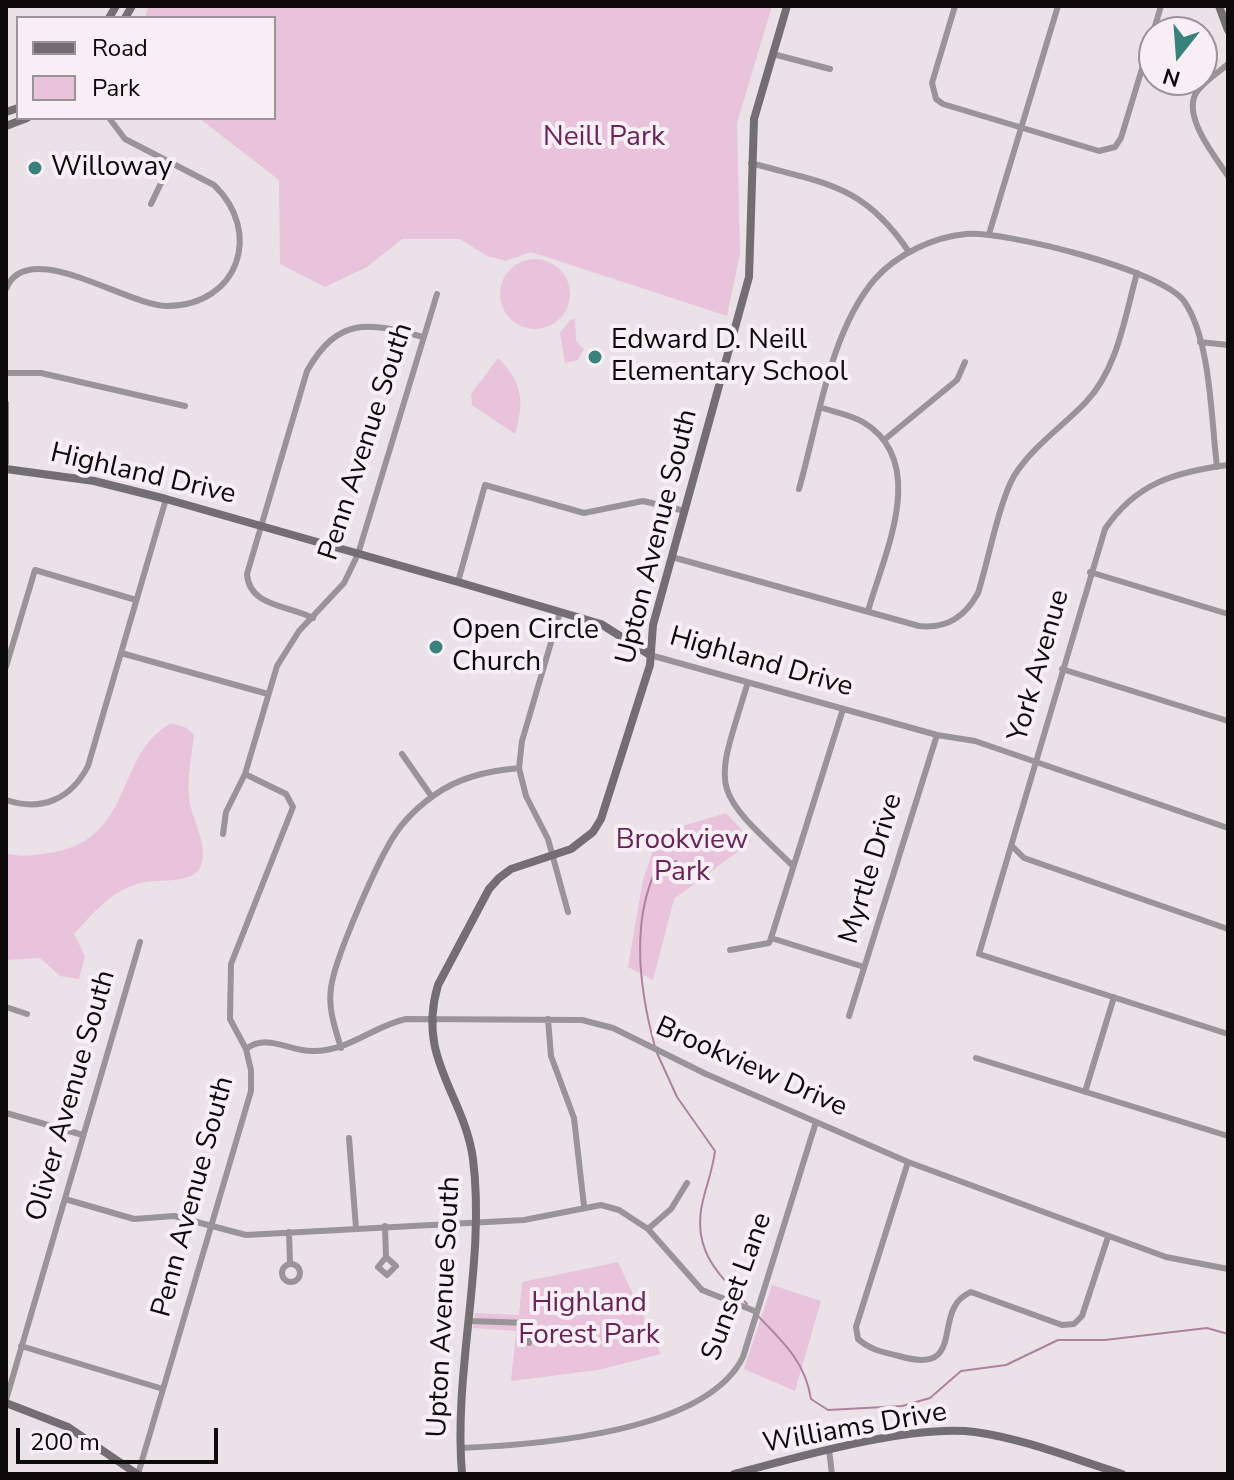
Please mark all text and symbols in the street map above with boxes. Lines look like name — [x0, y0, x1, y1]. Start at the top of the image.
legend — [16, 16, 276, 120]
north arrow — [1138, 16, 1218, 96]
text: Road — [92, 32, 148, 64]
text: N — [1159, 60, 1184, 94]
text: Park — [92, 72, 140, 104]
park label: Neill Park — [543, 121, 665, 155]
place label: Willoway — [51, 151, 172, 185]
marker: Willoway — [26, 159, 44, 177]
street label: Penn Avenue South — [313, 319, 421, 565]
place label: Edward D. Neill Elementary School — [611, 324, 848, 390]
marker: Edward D. Neill Elementary School — [586, 348, 604, 366]
street label: Upton Avenue South — [610, 406, 706, 668]
street label: Highland Drive — [47, 437, 239, 513]
street label: York Avenue — [1002, 586, 1078, 746]
place label: Open Circle Church — [452, 614, 599, 680]
street label: Highland Drive — [665, 621, 857, 705]
marker: Open Circle Church — [427, 638, 445, 656]
street label: Myrtle Drive — [833, 790, 911, 948]
park label: Brookview Park — [616, 824, 748, 890]
street label: Oliver Avenue South — [20, 967, 124, 1225]
street label: Brookview Drive — [650, 1011, 852, 1125]
street label: Penn Avenue South — [146, 1073, 242, 1321]
street label: Upton Avenue South — [421, 1176, 469, 1438]
street label: Sunset Lane — [696, 1208, 780, 1366]
park label: Highland Forest Park — [518, 1287, 660, 1353]
street label: Williams Drive — [760, 1396, 950, 1462]
scale bar — [20, 1412, 222, 1462]
text: 200 m — [30, 1426, 100, 1458]

